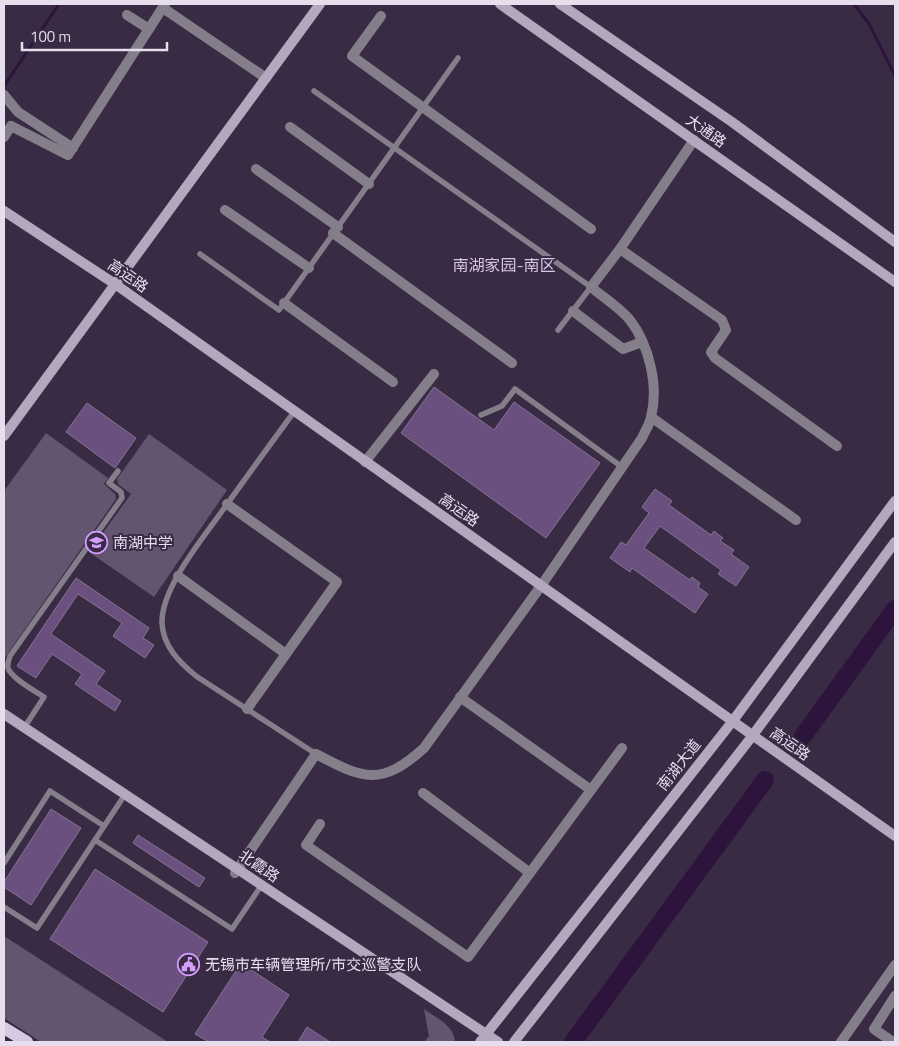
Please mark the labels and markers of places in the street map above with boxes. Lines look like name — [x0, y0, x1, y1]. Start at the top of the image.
school or university icon: 南湖中学 — [85, 531, 109, 555]
place label: 南湖中学 — [113, 531, 173, 554]
public building icon: 无锡市车辆管理所/市交巡警支队 — [177, 953, 201, 977]
place label: 无锡市车辆管理所/市交巡警支队 — [205, 953, 421, 976]

